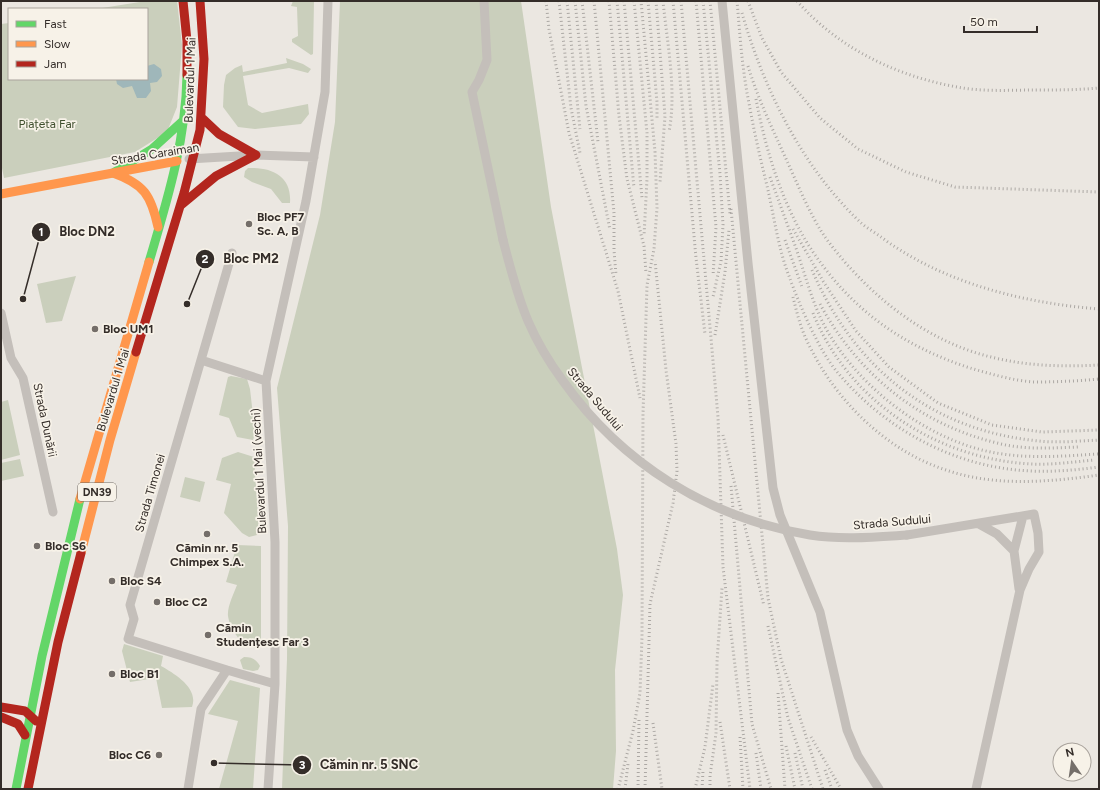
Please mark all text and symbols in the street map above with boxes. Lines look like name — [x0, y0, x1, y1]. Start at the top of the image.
legend — [8, 8, 148, 80]
scale bar — [964, 8, 1037, 34]
text: 50 m — [970, 15, 998, 29]
text: Fast — [44, 17, 67, 31]
text: Slow — [44, 37, 71, 51]
street label: Bulevardul 1 Mai — [182, 37, 198, 123]
text: Jam — [44, 57, 67, 71]
park label: Piațeta Far — [18, 117, 76, 131]
street label: Strada Caraiman — [110, 140, 200, 168]
place label: Bloc PF7 Sc. A, B — [257, 210, 305, 238]
callout: Bloc DN2 — [31, 219, 122, 244]
marker: Bloc PF7 Sc. A, B — [244, 219, 254, 229]
text: Bloc DN2 — [59, 224, 115, 239]
text: 1 — [38, 225, 44, 239]
callout: Bloc PM2 — [195, 246, 287, 271]
text: Bloc PM2 — [223, 251, 279, 266]
text: 2 — [202, 252, 209, 266]
place label: Bloc UM1 — [103, 322, 153, 336]
marker: Bloc UM1 — [90, 324, 100, 334]
street label: Bulevardul 1 Mai — [94, 347, 132, 433]
street label: Strada Sudului — [565, 365, 625, 433]
street label: Strada Dunării — [30, 382, 60, 458]
street label: Bulevardul 1 Mai (vechi) — [249, 408, 269, 534]
street label: Strada Timonei — [132, 452, 168, 534]
road number: DN39 — [78, 483, 116, 501]
street label: Strada Sudului — [852, 512, 932, 532]
marker: Cămin nr. 5 Chimpex S.A. — [202, 529, 212, 539]
place label: Bloc S6 — [45, 539, 86, 553]
marker: Bloc S6 — [32, 541, 42, 551]
place label: Cămin nr. 5 Chimpex S.A. — [170, 541, 244, 569]
place label: Bloc S4 — [120, 574, 162, 588]
marker: Bloc S4 — [107, 576, 117, 586]
place label: Bloc C2 — [165, 595, 207, 609]
marker: Bloc C2 — [152, 597, 162, 607]
place label: Cămin Studențesc Far 3 — [216, 621, 309, 649]
marker: Cămin Studențesc Far 3 — [203, 630, 213, 640]
place label: Bloc B1 — [120, 667, 159, 681]
marker: Bloc B1 — [107, 669, 117, 679]
north arrow — [1052, 742, 1092, 782]
text: N — [1064, 745, 1075, 760]
place label: Bloc C6 — [109, 748, 151, 762]
marker: Bloc C6 — [154, 750, 164, 760]
callout: Cămin nr. 5 SNC — [292, 752, 426, 777]
text: Cămin nr. 5 SNC — [320, 757, 419, 772]
text: 3 — [299, 758, 306, 772]

